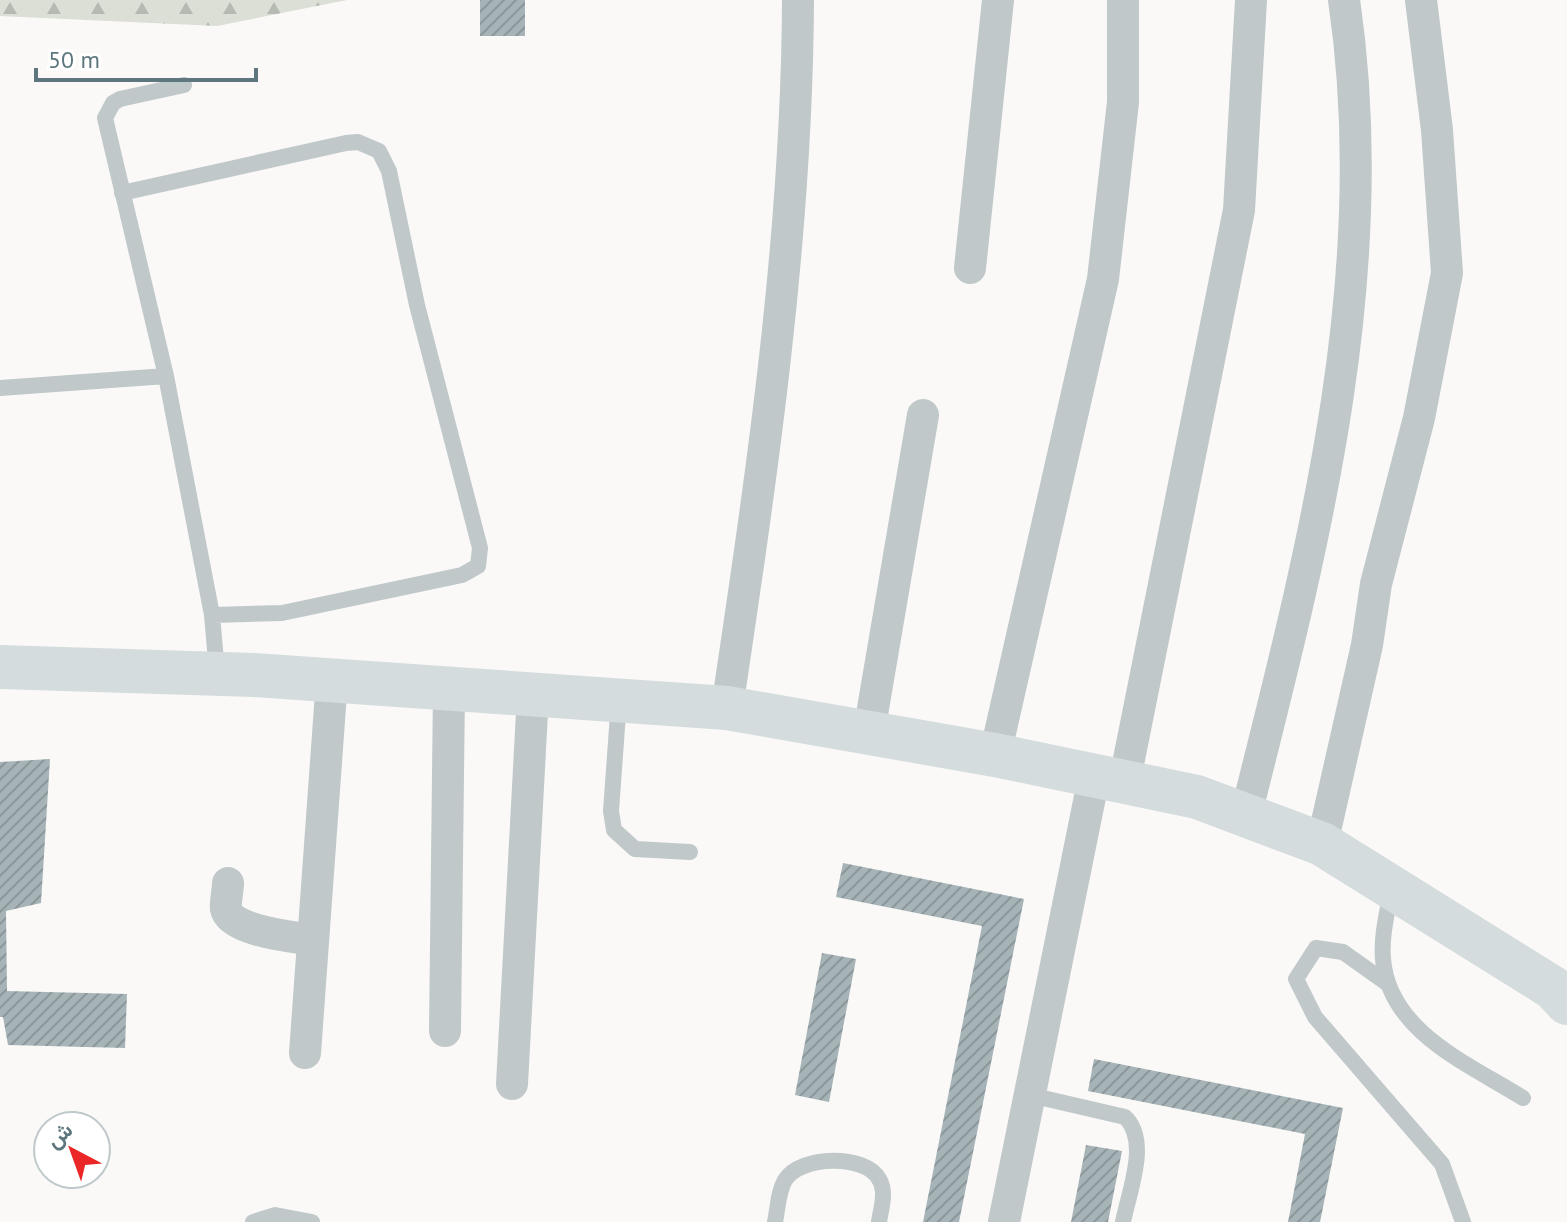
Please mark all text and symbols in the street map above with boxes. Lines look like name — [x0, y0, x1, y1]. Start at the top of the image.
scale bar — [36, 32, 256, 82]
text: 50 m — [48, 44, 100, 75]
north arrow — [32, 1110, 112, 1190]
text: ش — [40, 1116, 78, 1154]

